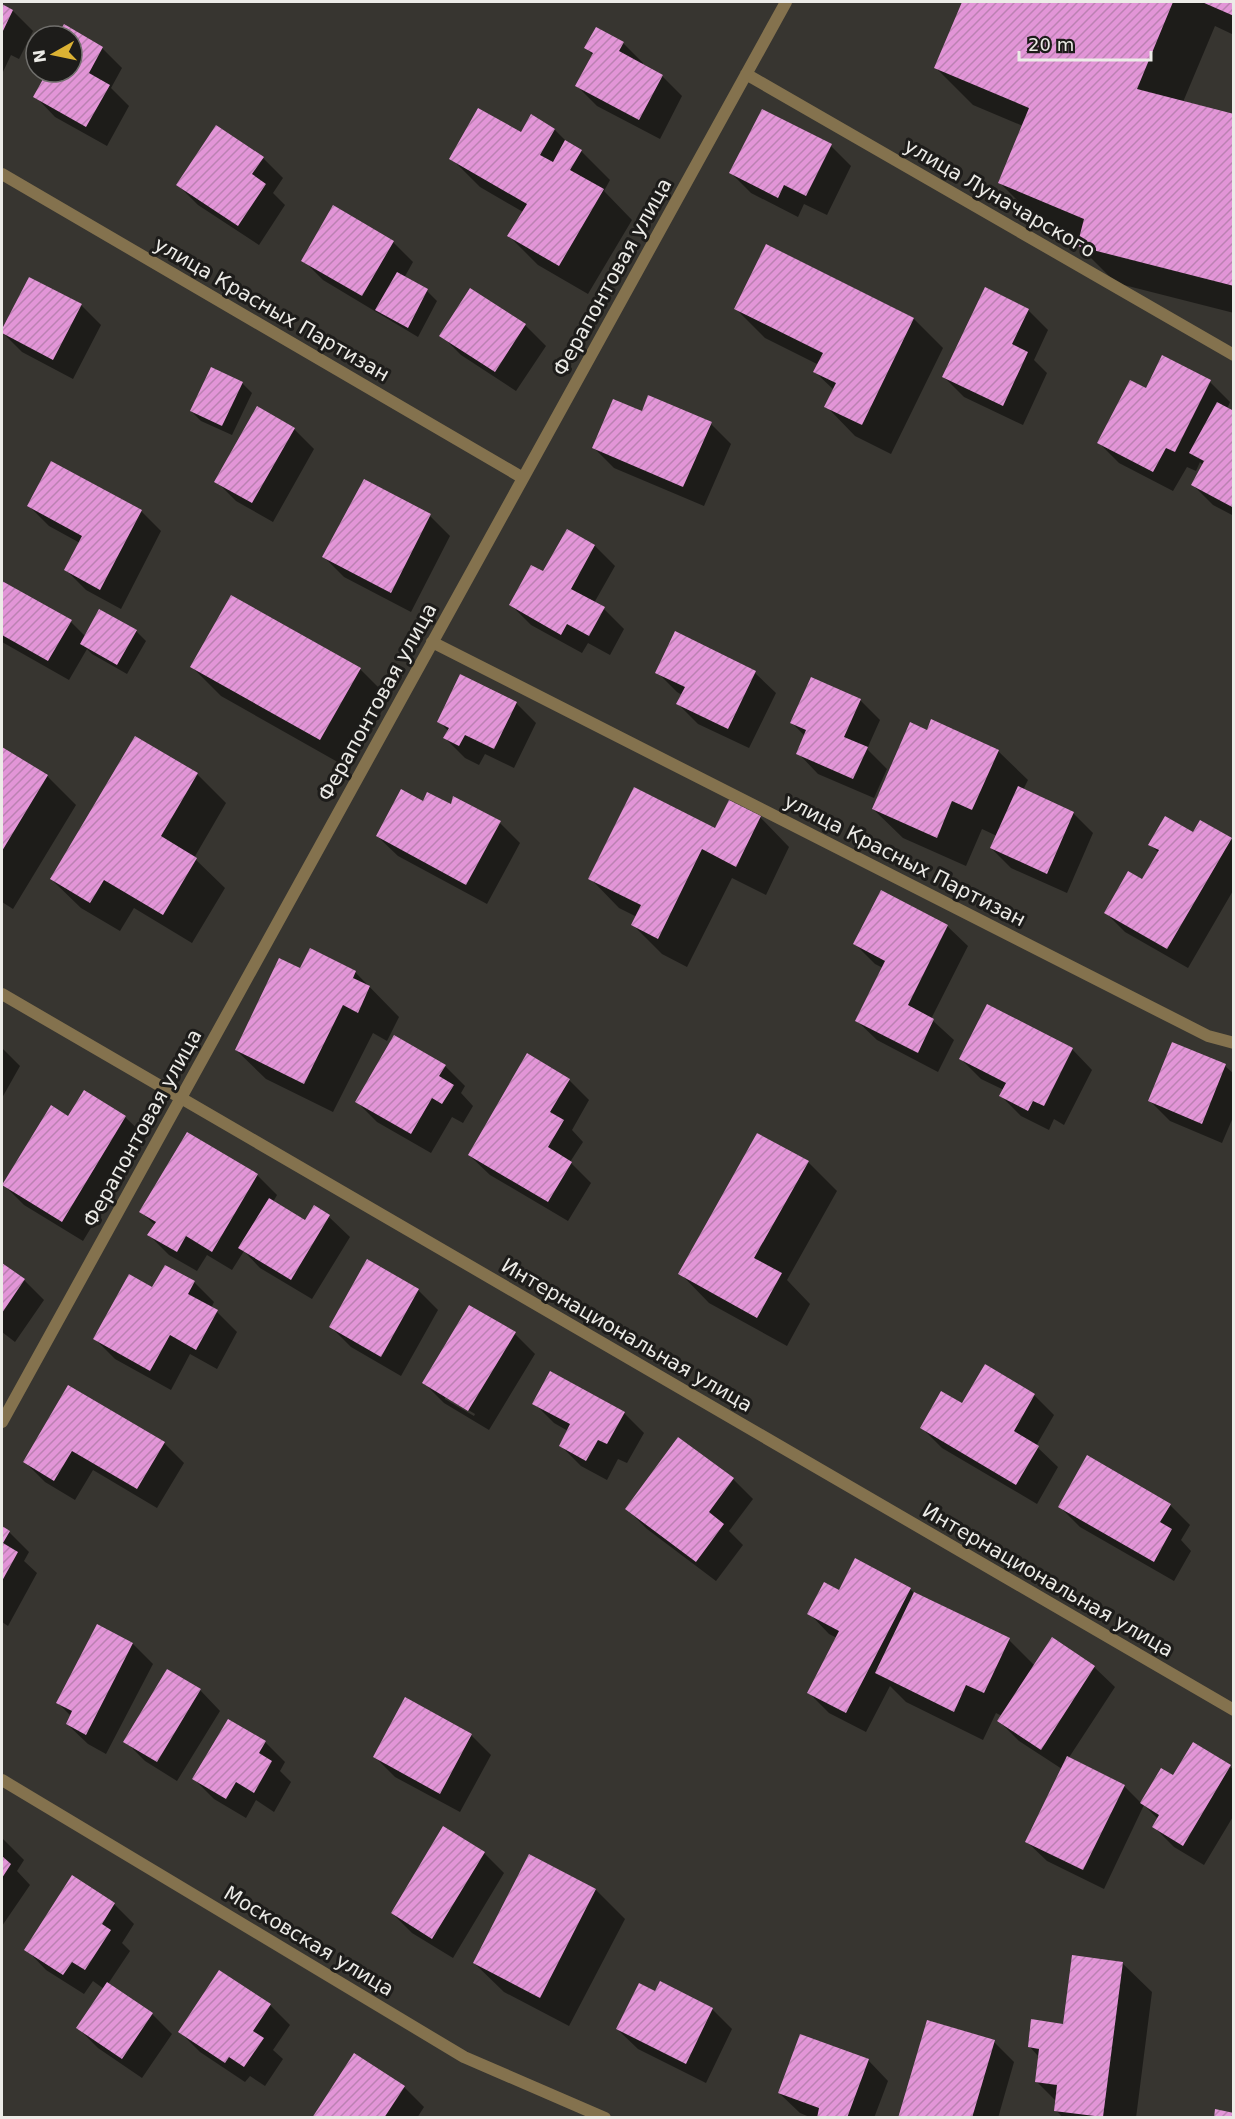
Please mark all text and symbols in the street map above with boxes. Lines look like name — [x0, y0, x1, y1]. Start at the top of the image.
north arrow — [24, 24, 84, 84]
scale bar — [1019, 24, 1151, 62]
text: 20 m — [1028, 34, 1074, 55]
text: N — [29, 48, 50, 64]
street label: улица Луначарского — [900, 133, 1100, 263]
street label: Ферапонтовая улица — [548, 174, 676, 380]
street label: улица Красных Партизан — [150, 232, 394, 386]
street label: Ферапонтовая улица — [313, 599, 441, 805]
street label: улица Красных Партизан — [780, 789, 1030, 931]
street label: Ферапонтовая улица — [78, 1025, 206, 1231]
street label: Интернациональная улица — [497, 1253, 757, 1417]
street label: Интернациональная улица — [918, 1498, 1178, 1662]
street label: Московская улица — [220, 1881, 398, 2001]

